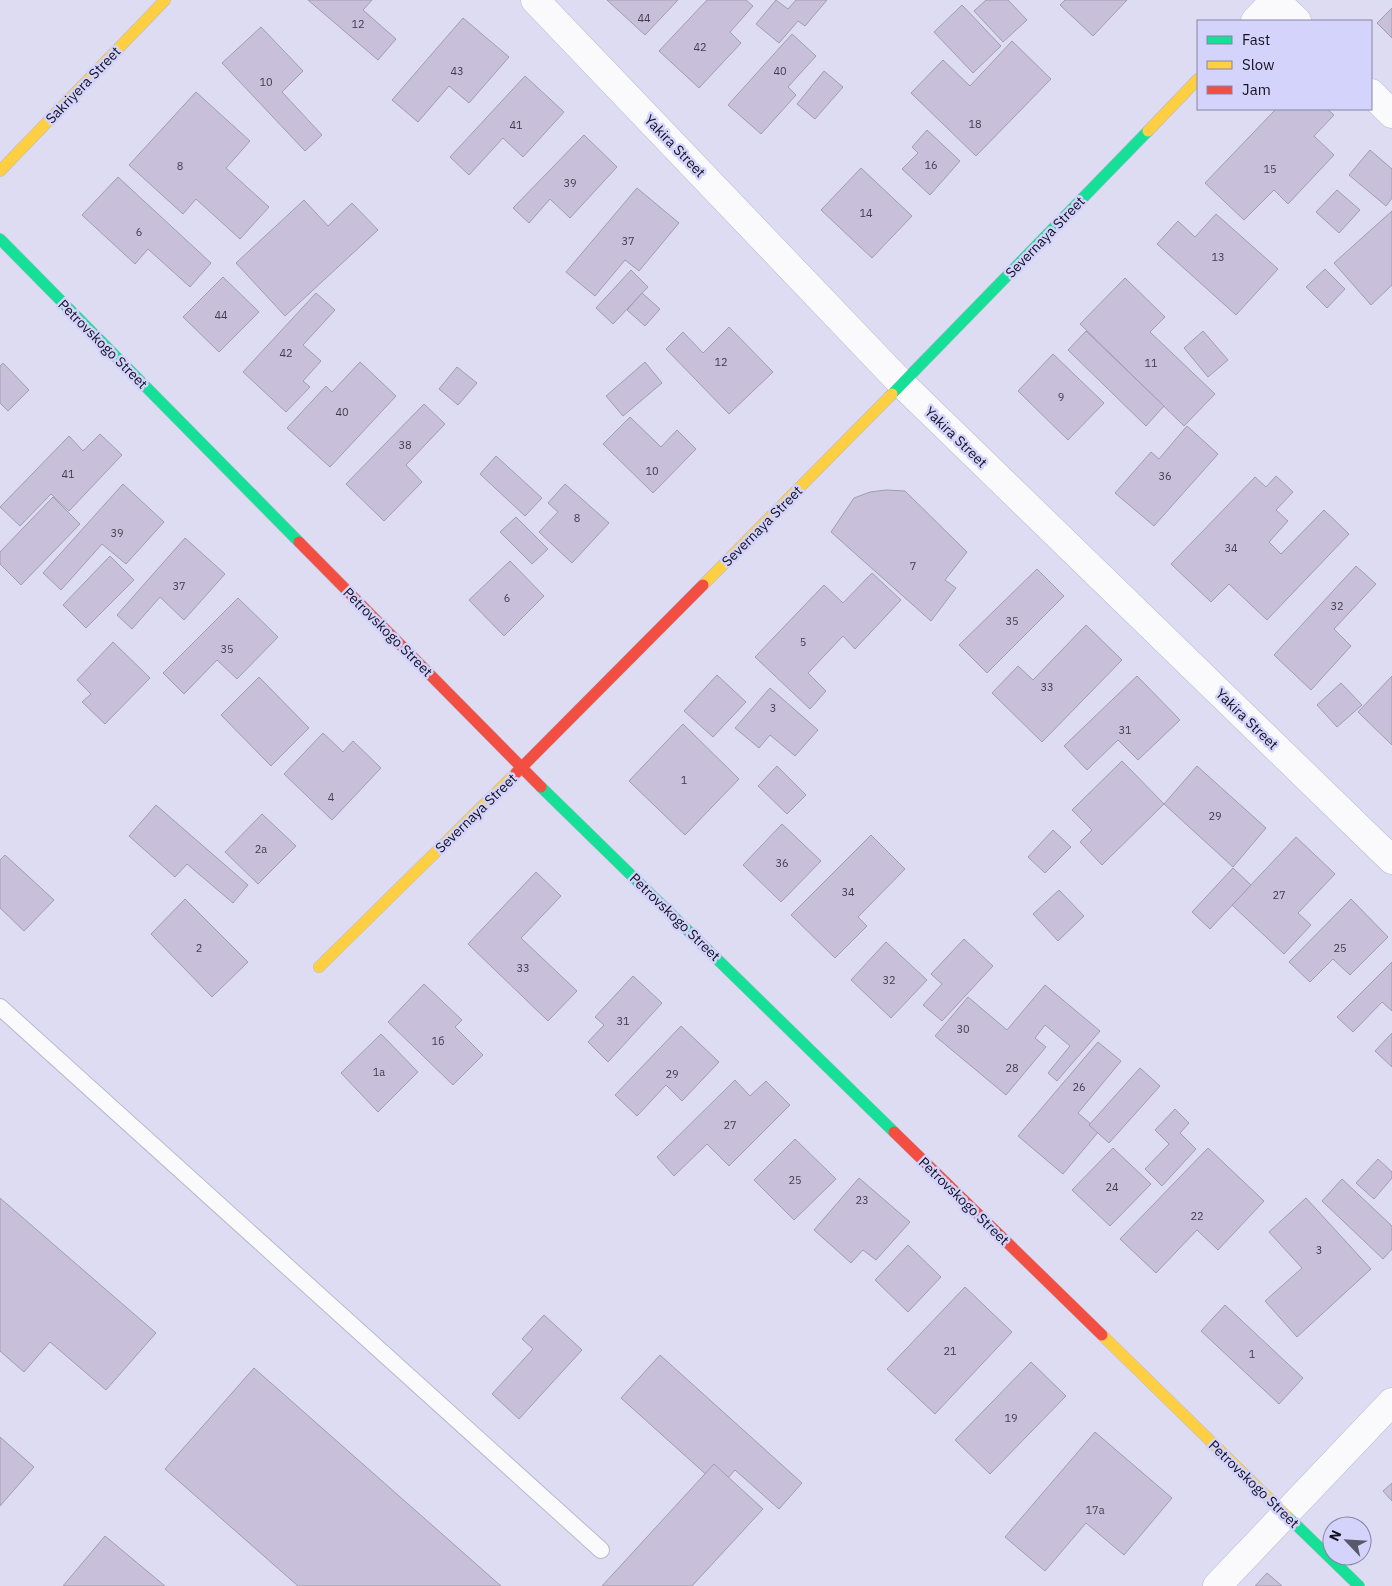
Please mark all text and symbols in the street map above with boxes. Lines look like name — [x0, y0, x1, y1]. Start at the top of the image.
house number: 44 — [637, 11, 651, 25]
house number: 12 — [351, 17, 365, 31]
legend — [1197, 20, 1372, 110]
text: Fast — [1242, 30, 1270, 49]
house number: 42 — [693, 40, 707, 54]
street label: Sakriyera Street — [42, 43, 124, 127]
text: Slow — [1242, 55, 1275, 74]
house number: 43 — [450, 64, 464, 78]
house number: 40 — [773, 64, 787, 78]
house number: 10 — [259, 75, 273, 89]
text: Jam — [1242, 80, 1271, 99]
street label: Yakira Street — [641, 111, 709, 181]
house number: 18 — [968, 117, 982, 131]
house number: 41 — [509, 118, 523, 132]
house number: 16 — [924, 158, 938, 172]
house number: 8 — [177, 159, 183, 173]
house number: 15 — [1263, 162, 1277, 176]
house number: 39 — [563, 176, 577, 190]
street label: Severnaya Street — [1001, 192, 1089, 282]
house number: 14 — [859, 206, 873, 220]
house number: 6 — [136, 225, 142, 239]
house number: 37 — [621, 234, 635, 248]
house number: 13 — [1211, 250, 1225, 264]
street label: Petrovskogo Street — [55, 296, 152, 393]
house number: 44 — [214, 308, 228, 322]
house number: 42 — [279, 346, 293, 360]
house number: 12 — [714, 355, 728, 369]
house number: 11 — [1144, 356, 1158, 370]
house number: 9 — [1058, 390, 1064, 404]
street label: Yakira Street — [921, 403, 991, 471]
house number: 40 — [335, 405, 349, 419]
house number: 38 — [398, 438, 412, 452]
house number: 10 — [645, 464, 659, 478]
house number: 41 — [61, 467, 75, 481]
house number: 36 — [1158, 469, 1172, 483]
street label: Severnaya Street — [718, 482, 806, 570]
house number: 8 — [574, 511, 580, 525]
house number: 39 — [110, 526, 124, 540]
house number: 34 — [1224, 541, 1238, 555]
house number: 7 — [910, 559, 916, 573]
house number: 37 — [172, 579, 186, 593]
street label: Petrovskogo Street — [340, 584, 437, 681]
house number: 6 — [504, 591, 510, 605]
house number: 32 — [1330, 599, 1344, 613]
house number: 35 — [1005, 614, 1019, 628]
house number: 5 — [800, 635, 806, 649]
house number: 35 — [220, 642, 234, 656]
house number: 33 — [1040, 680, 1054, 694]
street label: Yakira Street — [1212, 685, 1282, 753]
house number: 3 — [770, 701, 776, 715]
house number: 31 — [1118, 723, 1132, 737]
street label: Severnaya Street — [431, 769, 521, 857]
house number: 1 — [681, 773, 688, 787]
house number: 4 — [328, 790, 335, 804]
house number: 29 — [1208, 809, 1222, 823]
house number: 2а — [255, 842, 267, 856]
house number: 36 — [775, 856, 789, 870]
street label: Petrovskogo Street — [626, 869, 724, 965]
house number: 34 — [841, 885, 855, 899]
house number: 27 — [1272, 888, 1286, 902]
house number: 2 — [196, 941, 202, 955]
house number: 25 — [1333, 941, 1347, 955]
house number: 33 — [516, 961, 530, 975]
house number: 32 — [882, 973, 896, 987]
house number: 31 — [616, 1014, 630, 1028]
house number: 30 — [956, 1022, 970, 1036]
house number: 1б — [432, 1034, 444, 1048]
house number: 28 — [1005, 1061, 1019, 1075]
house number: 1а — [373, 1065, 385, 1079]
house number: 29 — [665, 1067, 679, 1081]
house number: 26 — [1072, 1080, 1086, 1094]
house number: 27 — [723, 1118, 737, 1132]
street label: Petrovskogo Street — [915, 1153, 1013, 1249]
house number: 25 — [788, 1173, 802, 1187]
house number: 24 — [1105, 1180, 1119, 1194]
house number: 23 — [855, 1193, 869, 1207]
house number: 22 — [1190, 1209, 1204, 1223]
house number: 3 — [1316, 1243, 1322, 1257]
house number: 21 — [943, 1344, 957, 1358]
house number: 1 — [1249, 1347, 1256, 1361]
house number: 19 — [1004, 1411, 1018, 1425]
street label: Petrovskogo Street — [1205, 1436, 1303, 1532]
house number: 17а — [1085, 1503, 1105, 1517]
north arrow — [1322, 1516, 1372, 1566]
text: N — [1325, 1527, 1346, 1544]

